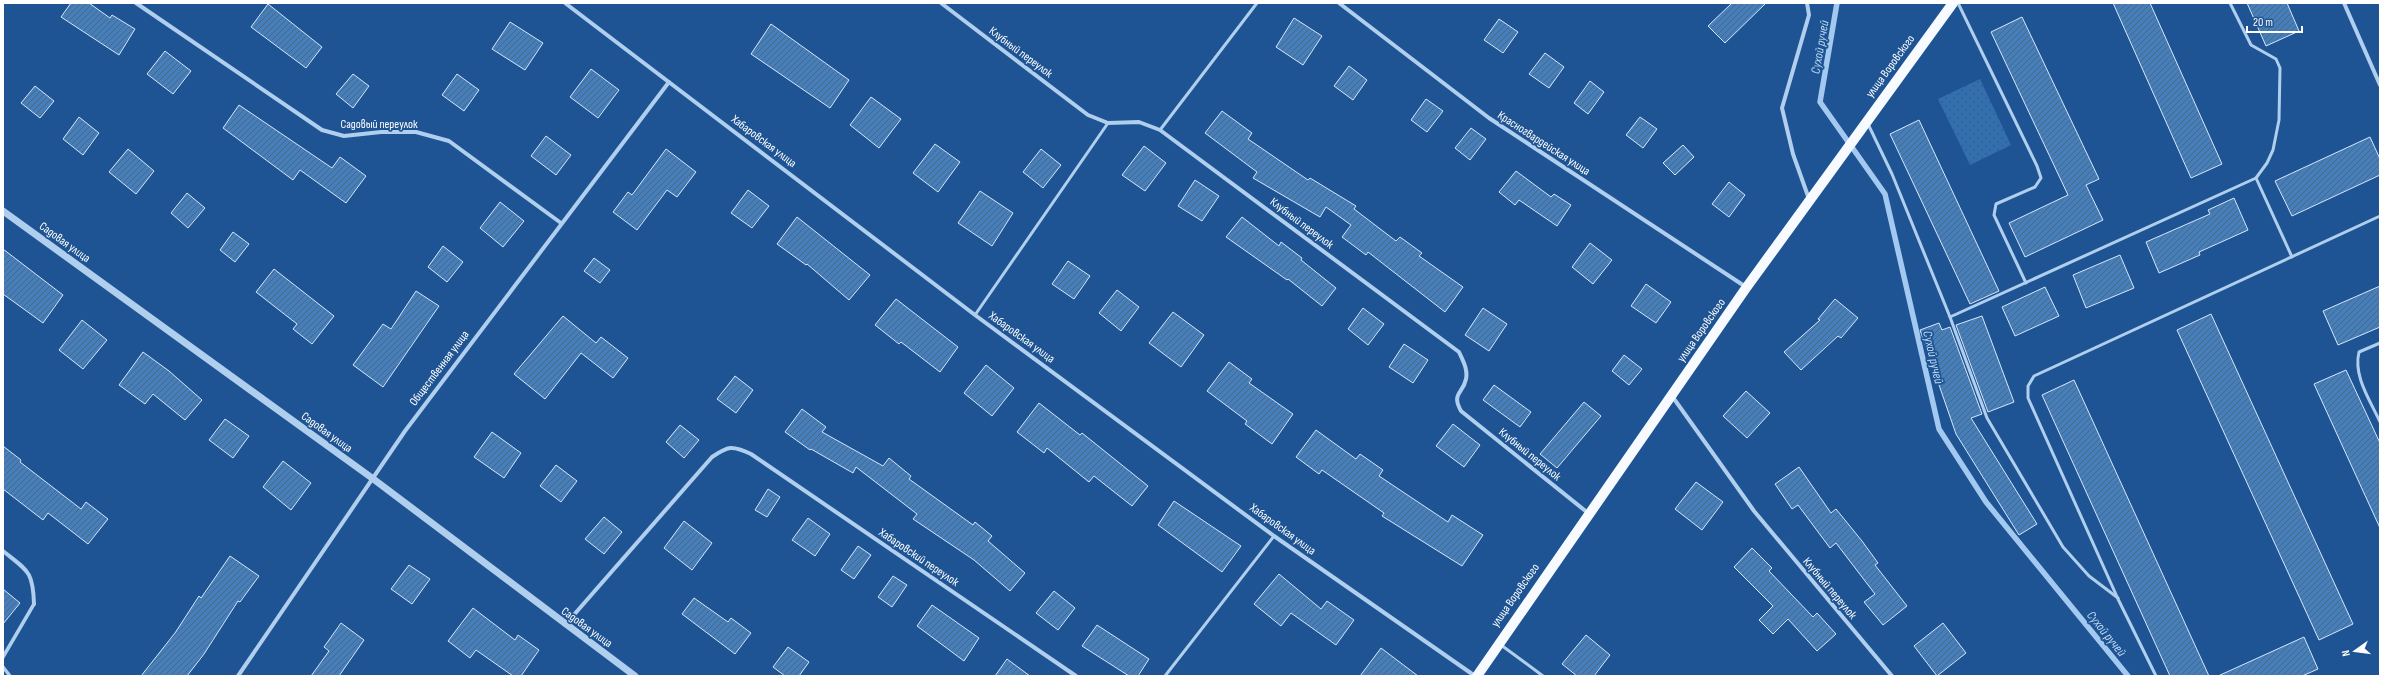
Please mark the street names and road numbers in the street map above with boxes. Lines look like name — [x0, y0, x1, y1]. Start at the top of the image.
street label: Клубный переулок — [986, 24, 1056, 82]
street label: улица Воровского — [1863, 32, 1918, 101]
street label: Красногвардейская улица — [1495, 108, 1593, 179]
street label: Хабаровская улица — [727, 111, 800, 171]
street label: Садовый переулок — [341, 117, 418, 132]
street label: Клубный переулок — [1267, 195, 1337, 253]
street label: Садовая улица — [36, 219, 94, 266]
street label: улица Воровского — [1674, 296, 1729, 365]
street label: Хабаровская улица — [985, 308, 1058, 367]
street label: Общественная улица — [406, 327, 473, 409]
street label: Садовая улица — [298, 409, 356, 456]
street label: Клубный переулок — [1495, 425, 1564, 484]
street label: Хабаровская улица — [1246, 500, 1319, 559]
street label: Хабаровский переулок — [875, 525, 962, 590]
street label: Клубный переулок — [1799, 554, 1860, 623]
street label: улица Воровского — [1488, 561, 1543, 630]
street label: Садовая улица — [558, 604, 616, 651]

